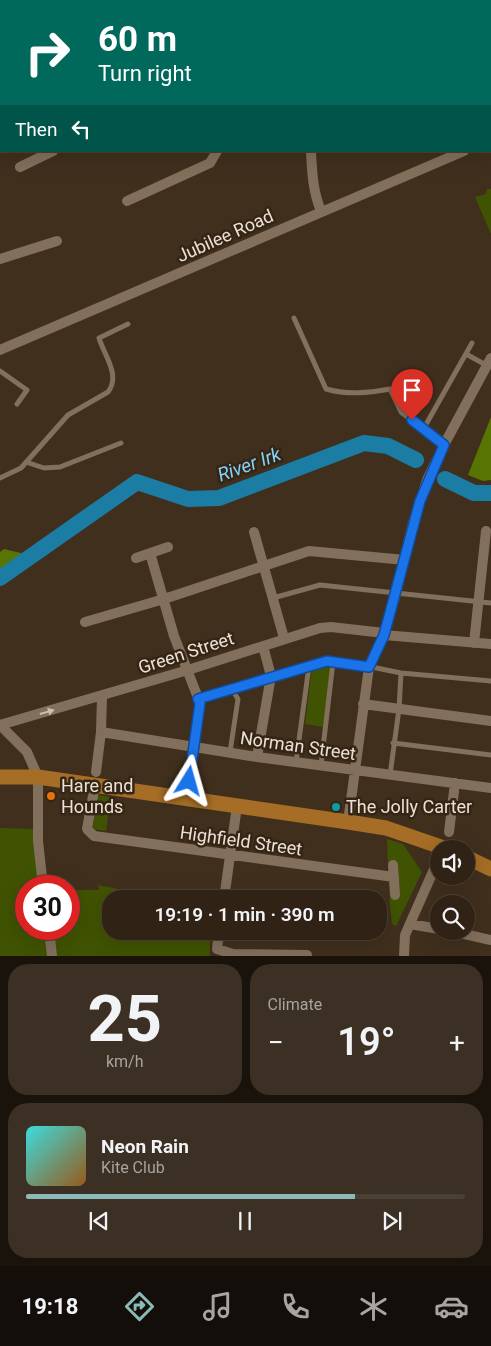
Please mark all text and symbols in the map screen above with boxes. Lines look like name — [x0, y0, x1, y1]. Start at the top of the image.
text: 60 m — [98, 19, 177, 60]
icon: right — [15, 20, 80, 85]
text: Turn right — [98, 61, 192, 86]
icon: left — [67, 115, 95, 143]
text: Then — [15, 118, 57, 141]
street label: Jubilee Road — [173, 205, 276, 266]
pin — [391, 369, 433, 420]
icon: arrive — [398, 376, 426, 404]
water label: River Irk — [214, 442, 285, 487]
street label: Green Street — [135, 627, 236, 678]
one-way arrow — [39, 707, 54, 715]
street label: Norman Street — [239, 727, 357, 764]
position arrow — [162, 754, 214, 806]
place label: Hare and Hounds — [61, 775, 133, 817]
marker: Hare and Hounds — [45, 790, 57, 802]
place label: The Jolly Carter — [346, 796, 472, 817]
marker: The Jolly Carter — [330, 801, 342, 813]
street label: Highfield Street — [179, 822, 304, 859]
map controls — [430, 840, 475, 940]
button: sound — [430, 840, 475, 885]
speed limit sign: 30 — [15, 875, 80, 940]
button: search — [430, 895, 475, 940]
text: 19:19 · 1 min · 390 m — [154, 903, 335, 926]
text: 25 — [87, 981, 162, 1057]
text: Climate — [268, 995, 322, 1014]
text: 19° — [337, 1020, 395, 1064]
text: − — [268, 1026, 284, 1059]
text: + — [449, 1026, 465, 1059]
text: km/h — [106, 1052, 144, 1071]
text: Neon Rain — [101, 1135, 189, 1158]
text: Kite Club — [101, 1158, 165, 1177]
icon: previous — [85, 1207, 113, 1235]
icon: pause — [231, 1207, 259, 1235]
icon: next — [378, 1207, 406, 1235]
icon: directions — [122, 1289, 157, 1324]
icon: music — [200, 1289, 235, 1324]
icon: phone — [278, 1289, 313, 1324]
icon: climate — [356, 1289, 391, 1324]
icon: car — [434, 1289, 469, 1324]
text: 19:18 — [22, 1294, 78, 1319]

